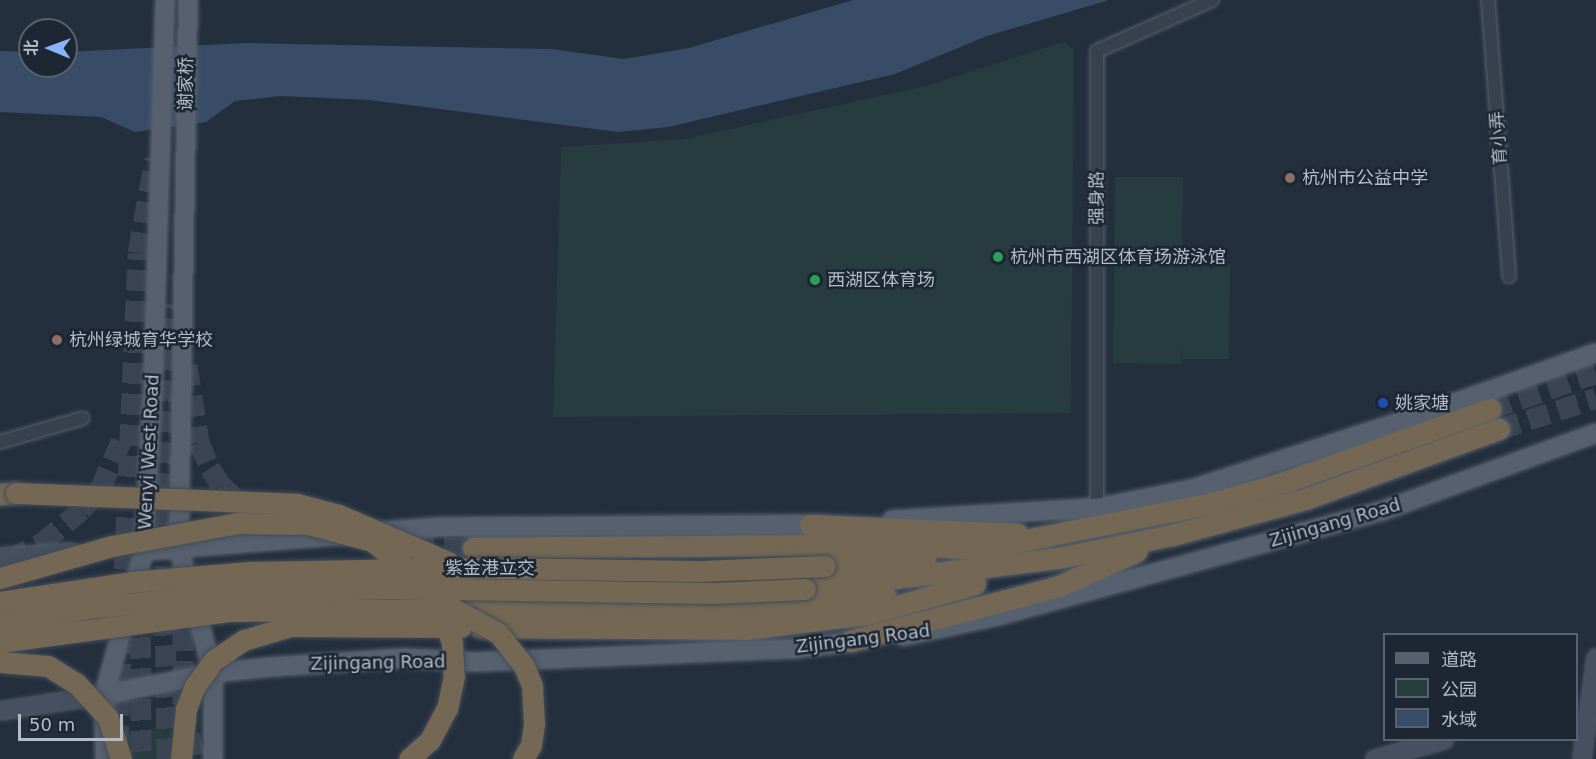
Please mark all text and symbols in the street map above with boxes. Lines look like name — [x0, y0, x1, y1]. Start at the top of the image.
north arrow — [18, 18, 78, 78]
text: 北 — [22, 40, 41, 56]
street label: 谢家桥 — [175, 57, 197, 111]
street label: 育小弄 — [1486, 110, 1512, 166]
place label: 杭州市公益中学 — [1302, 167, 1428, 189]
street label: 强身路 — [1086, 171, 1108, 225]
marker: 杭州市公益中学 — [1283, 171, 1297, 185]
place label: 杭州市西湖区体育场游泳馆 — [1010, 246, 1226, 268]
marker: 杭州市西湖区体育场游泳馆 — [991, 250, 1005, 264]
place label: 西湖区体育场 — [827, 269, 935, 291]
marker: 西湖区体育场 — [808, 273, 822, 287]
place label: 杭州绿城育华学校 — [69, 329, 213, 351]
marker: 杭州绿城育华学校 — [50, 333, 64, 347]
street label: Wenyi West Road — [134, 374, 164, 530]
place label: 姚家塘 — [1395, 392, 1449, 414]
marker: 姚家塘 — [1376, 396, 1390, 410]
street label: Zijingang Road — [1267, 494, 1403, 552]
street label: 紫金港立交 — [445, 557, 535, 579]
street label: Zijingang Road — [795, 620, 931, 658]
legend — [1383, 633, 1578, 741]
text: 道路 — [1441, 649, 1477, 670]
street label: Zijingang Road — [310, 651, 446, 675]
text: 公园 — [1441, 679, 1477, 700]
scale bar — [21, 702, 126, 740]
text: 水域 — [1441, 709, 1477, 730]
text: 50 m — [29, 714, 75, 735]

